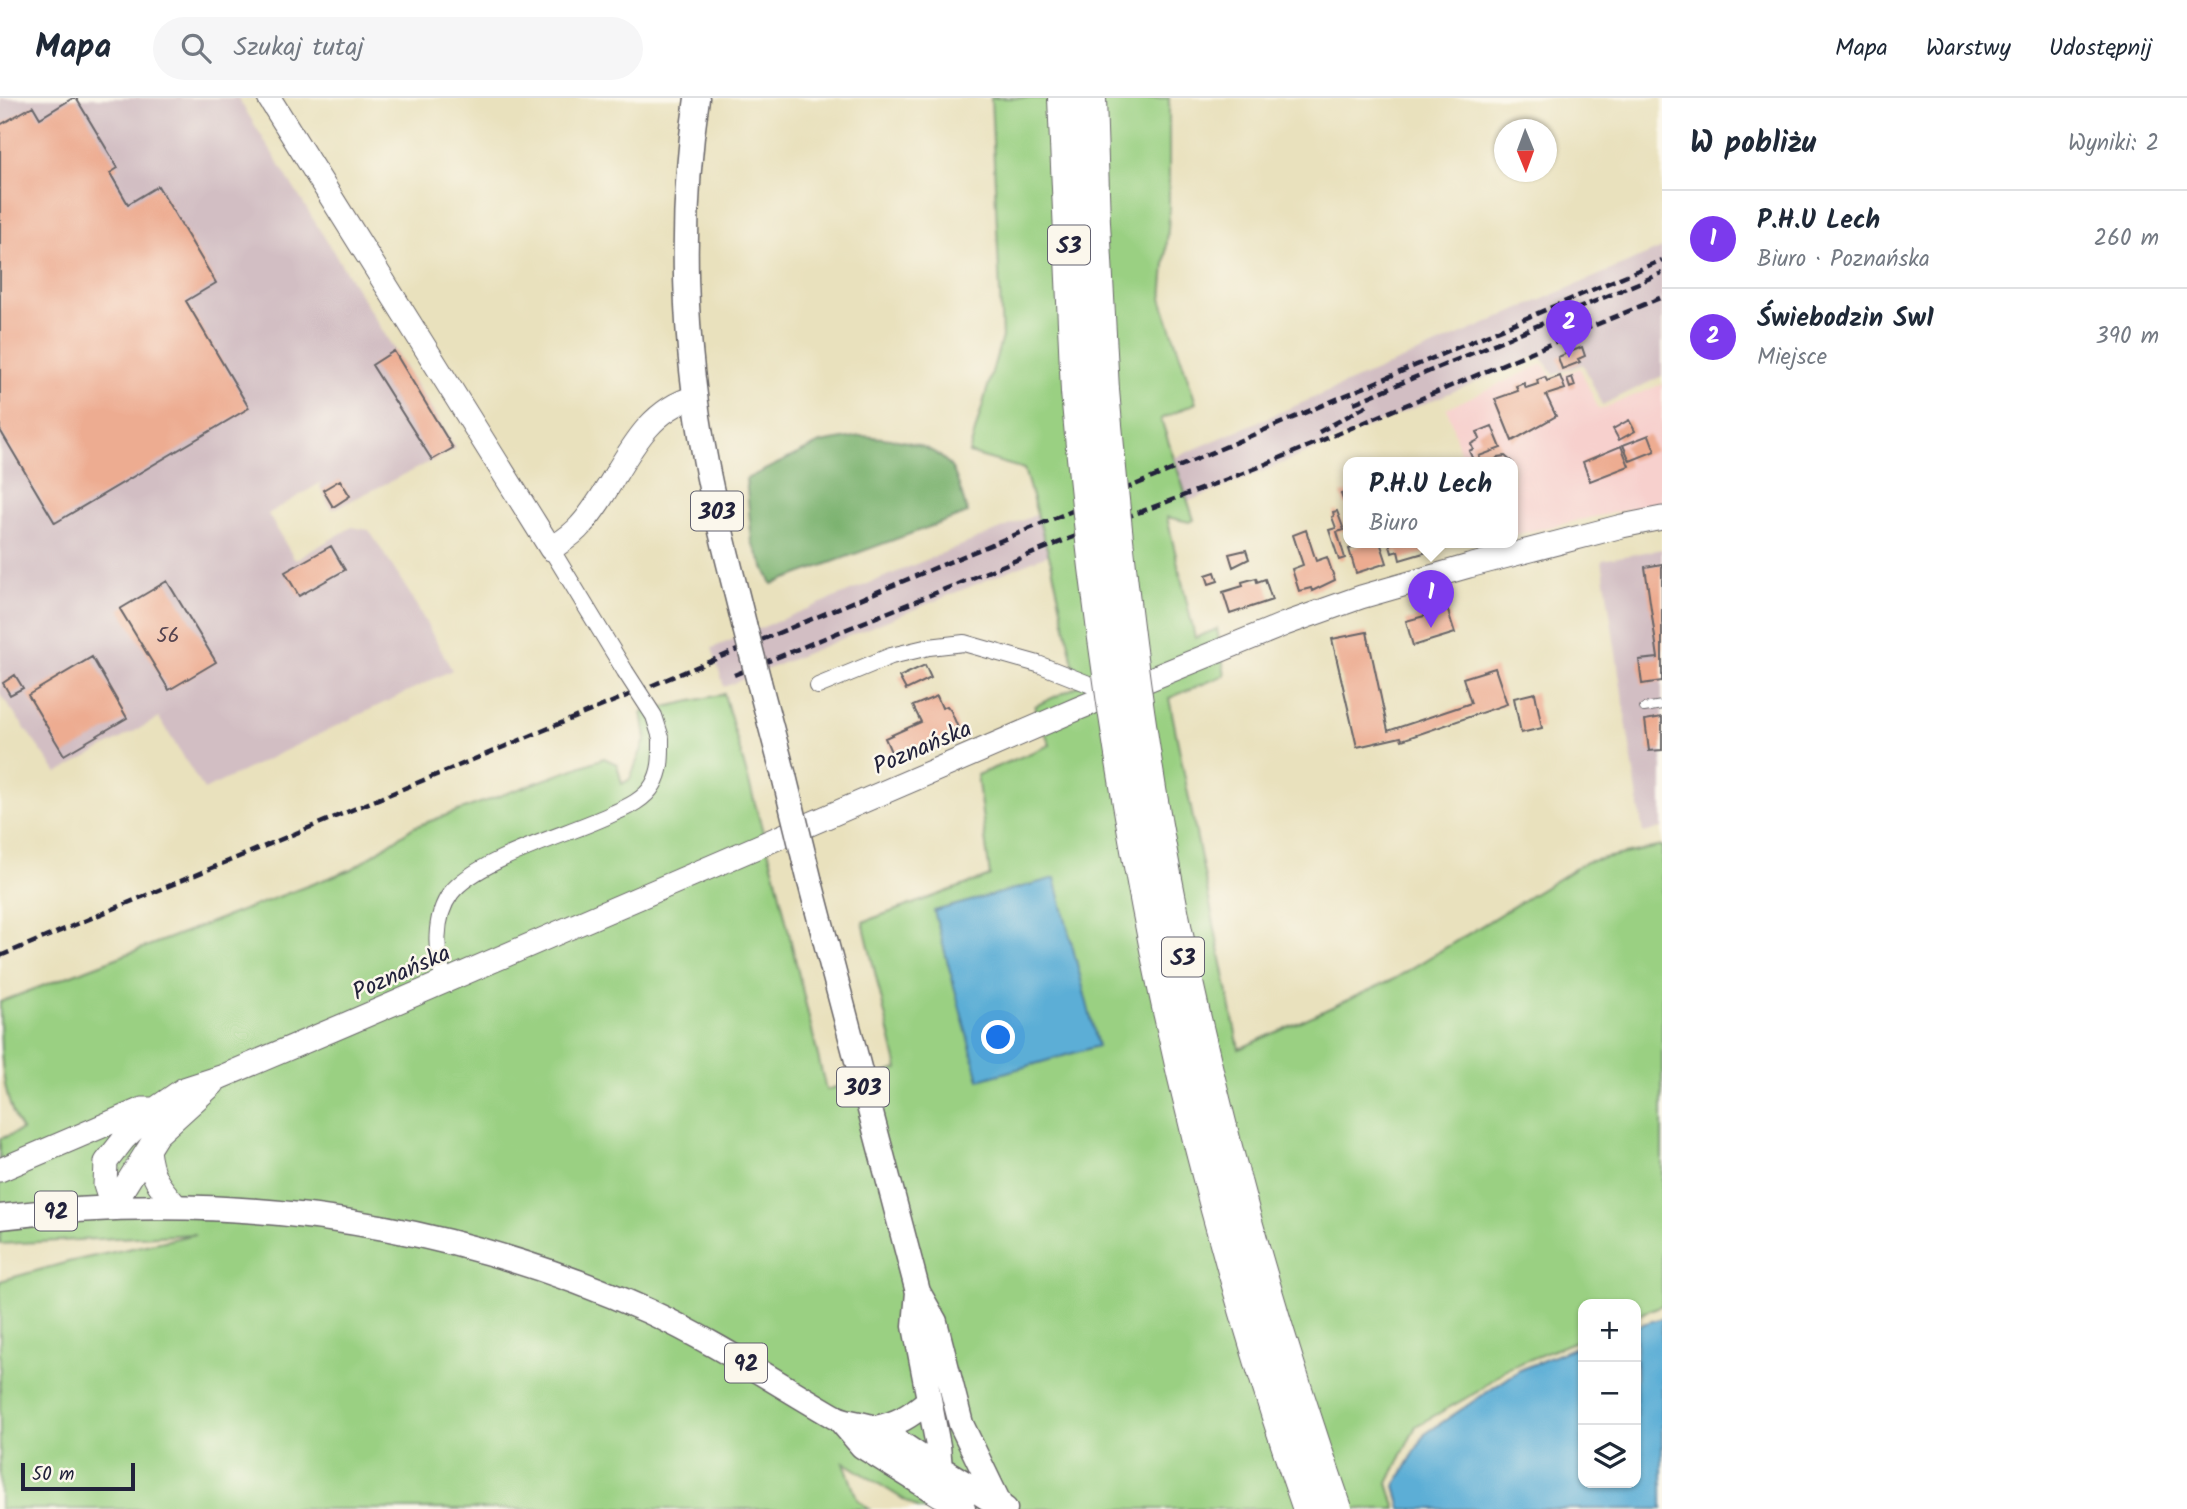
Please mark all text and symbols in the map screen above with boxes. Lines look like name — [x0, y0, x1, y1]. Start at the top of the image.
search box — [153, 17, 643, 80]
text: Mapa — [35, 22, 111, 75]
text: Szukaj tutaj — [233, 27, 364, 69]
icon: search — [177, 29, 215, 67]
text: Mapa — [1835, 29, 1888, 68]
text: Warstwy — [1926, 29, 2011, 68]
text: Udostępnij — [2049, 29, 2152, 68]
north arrow — [1494, 119, 1557, 182]
text: W pobliżu — [1690, 120, 1816, 168]
text: Wyniki: 2 — [2068, 126, 2159, 162]
text: P.H.U Lech — [1757, 200, 1880, 242]
text: 1 — [1710, 221, 1716, 257]
text: 260 m — [2094, 221, 2159, 257]
road number: S3 — [1048, 226, 1090, 264]
text: Biuro · Poznańska — [1757, 242, 1930, 278]
text: Świebodzin Sw1 — [1757, 298, 1934, 340]
pin: 2 — [1546, 300, 1592, 358]
text: 2 — [1706, 319, 1720, 355]
text: 390 m — [2096, 319, 2159, 355]
text: Miejsce — [1757, 340, 1827, 376]
popup — [1343, 457, 1518, 548]
text: P.H.U Lech — [1369, 464, 1492, 506]
road number: 303 — [691, 492, 743, 530]
text: Biuro — [1369, 506, 1418, 542]
pin: 1 — [1408, 570, 1454, 628]
house number: 56 — [157, 620, 179, 653]
street label: Poznańska — [867, 710, 978, 787]
street label: Poznańska — [346, 934, 457, 1012]
road number: S3 — [1162, 937, 1204, 976]
your location — [981, 1020, 1015, 1054]
road number: 303 — [837, 1068, 889, 1106]
road number: 92 — [35, 1192, 77, 1230]
map controls — [1578, 1299, 1641, 1488]
button: + — [1578, 1299, 1641, 1362]
road number: 92 — [725, 1344, 767, 1382]
button: − — [1578, 1362, 1641, 1425]
button: layers — [1578, 1425, 1641, 1488]
scale bar — [21, 1460, 135, 1492]
text: 50 m — [32, 1460, 74, 1490]

